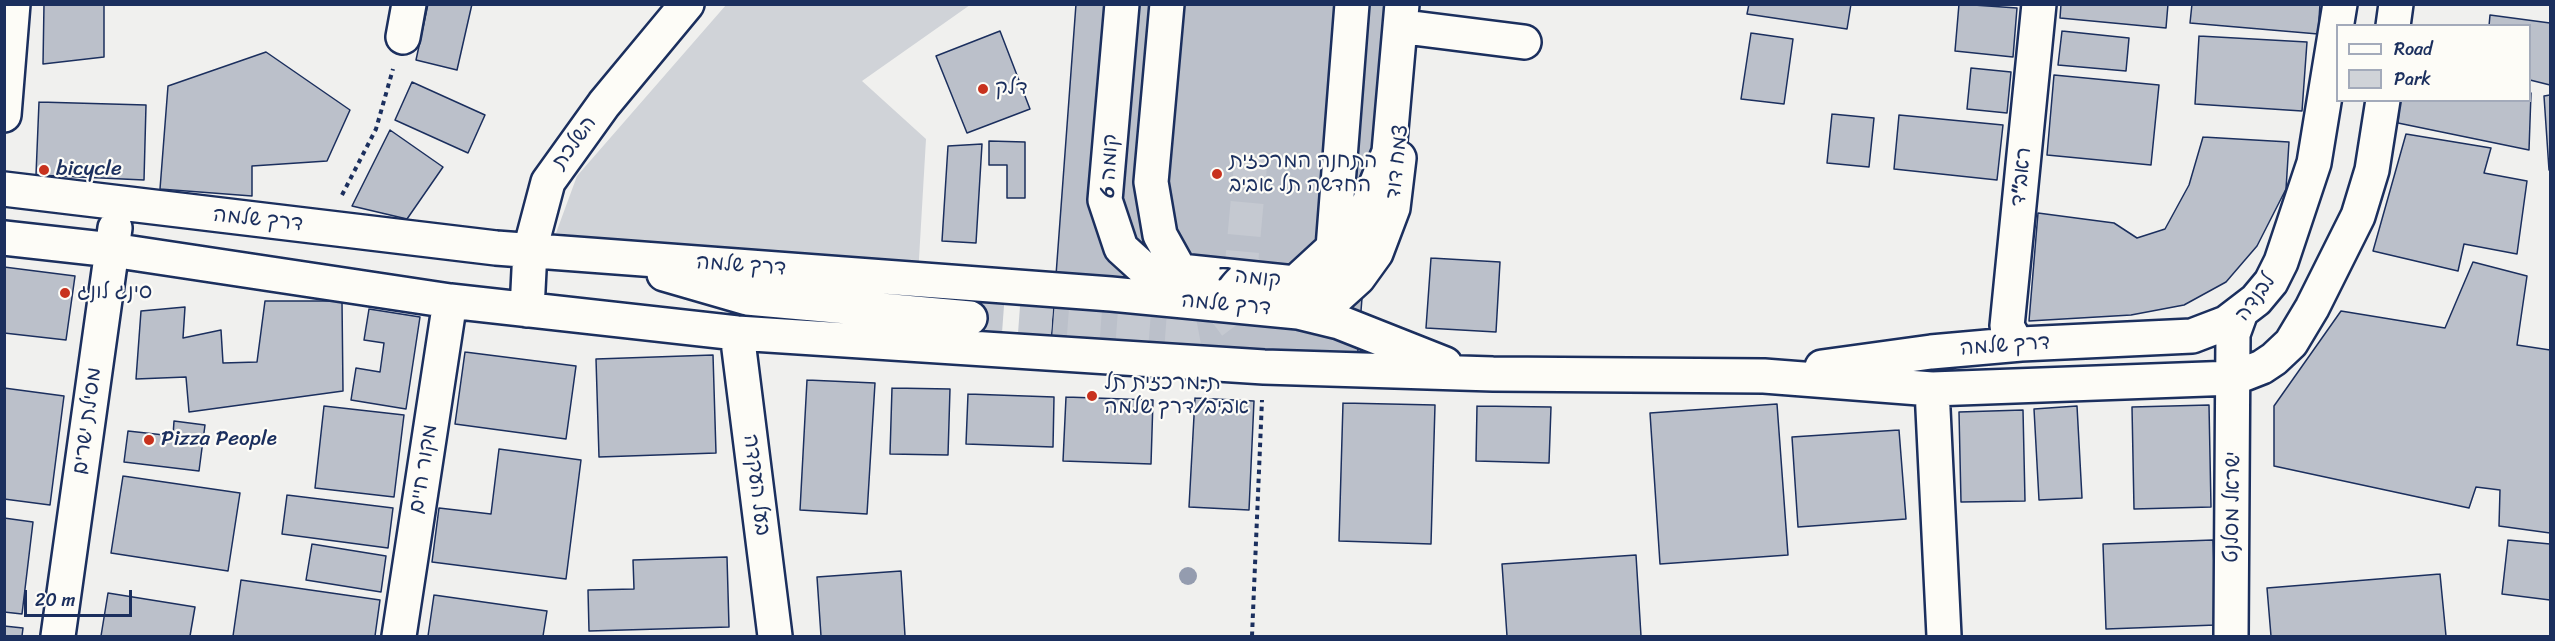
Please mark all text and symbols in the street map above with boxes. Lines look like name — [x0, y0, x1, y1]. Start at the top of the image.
legend — [2336, 24, 2531, 102]
text: Road — [2394, 33, 2433, 65]
text: Park — [2394, 63, 2431, 95]
place label: דלק — [995, 76, 1028, 102]
marker: דלק — [976, 82, 990, 96]
street label: השלכת — [547, 112, 603, 174]
street label: צמח דוד — [1382, 123, 1414, 201]
street label: קומה 6 — [1096, 133, 1124, 199]
street label: ראב"ד — [2006, 146, 2038, 208]
place label: התחנה המרכזית החדשה תל אביב — [1229, 149, 1377, 199]
place label: bicycle — [56, 157, 122, 183]
marker: bicycle — [37, 163, 51, 177]
marker: התחנה המרכזית החדשה תל אביב — [1210, 167, 1224, 181]
street label: דרך שלמה — [212, 203, 304, 237]
street label: דרך שלמה — [695, 250, 787, 282]
street label: קומה 7 — [1216, 262, 1282, 294]
street label: לבנדה — [2230, 269, 2282, 327]
place label: סינג לונג — [77, 280, 152, 306]
marker: סינג לונג — [58, 286, 72, 300]
street label: דרך שלמה — [1180, 289, 1272, 321]
street label: דרך שלמה — [1959, 330, 2051, 362]
street label: מסילת ישרים — [68, 366, 108, 476]
place label: ת.מרכזית תל אביב/דרך שלמה — [1104, 371, 1249, 421]
marker: ת.מרכזית תל אביב/דרך שלמה — [1085, 389, 1099, 403]
street label: מקור חיים — [404, 422, 444, 516]
place label: Pizza People — [161, 427, 277, 453]
marker: Pizza People — [142, 433, 156, 447]
street label: בעל העקדה — [737, 433, 775, 537]
street label: ישראל מסלנט — [2219, 451, 2247, 563]
scale bar — [27, 578, 135, 616]
text: 20 m — [35, 584, 75, 616]

